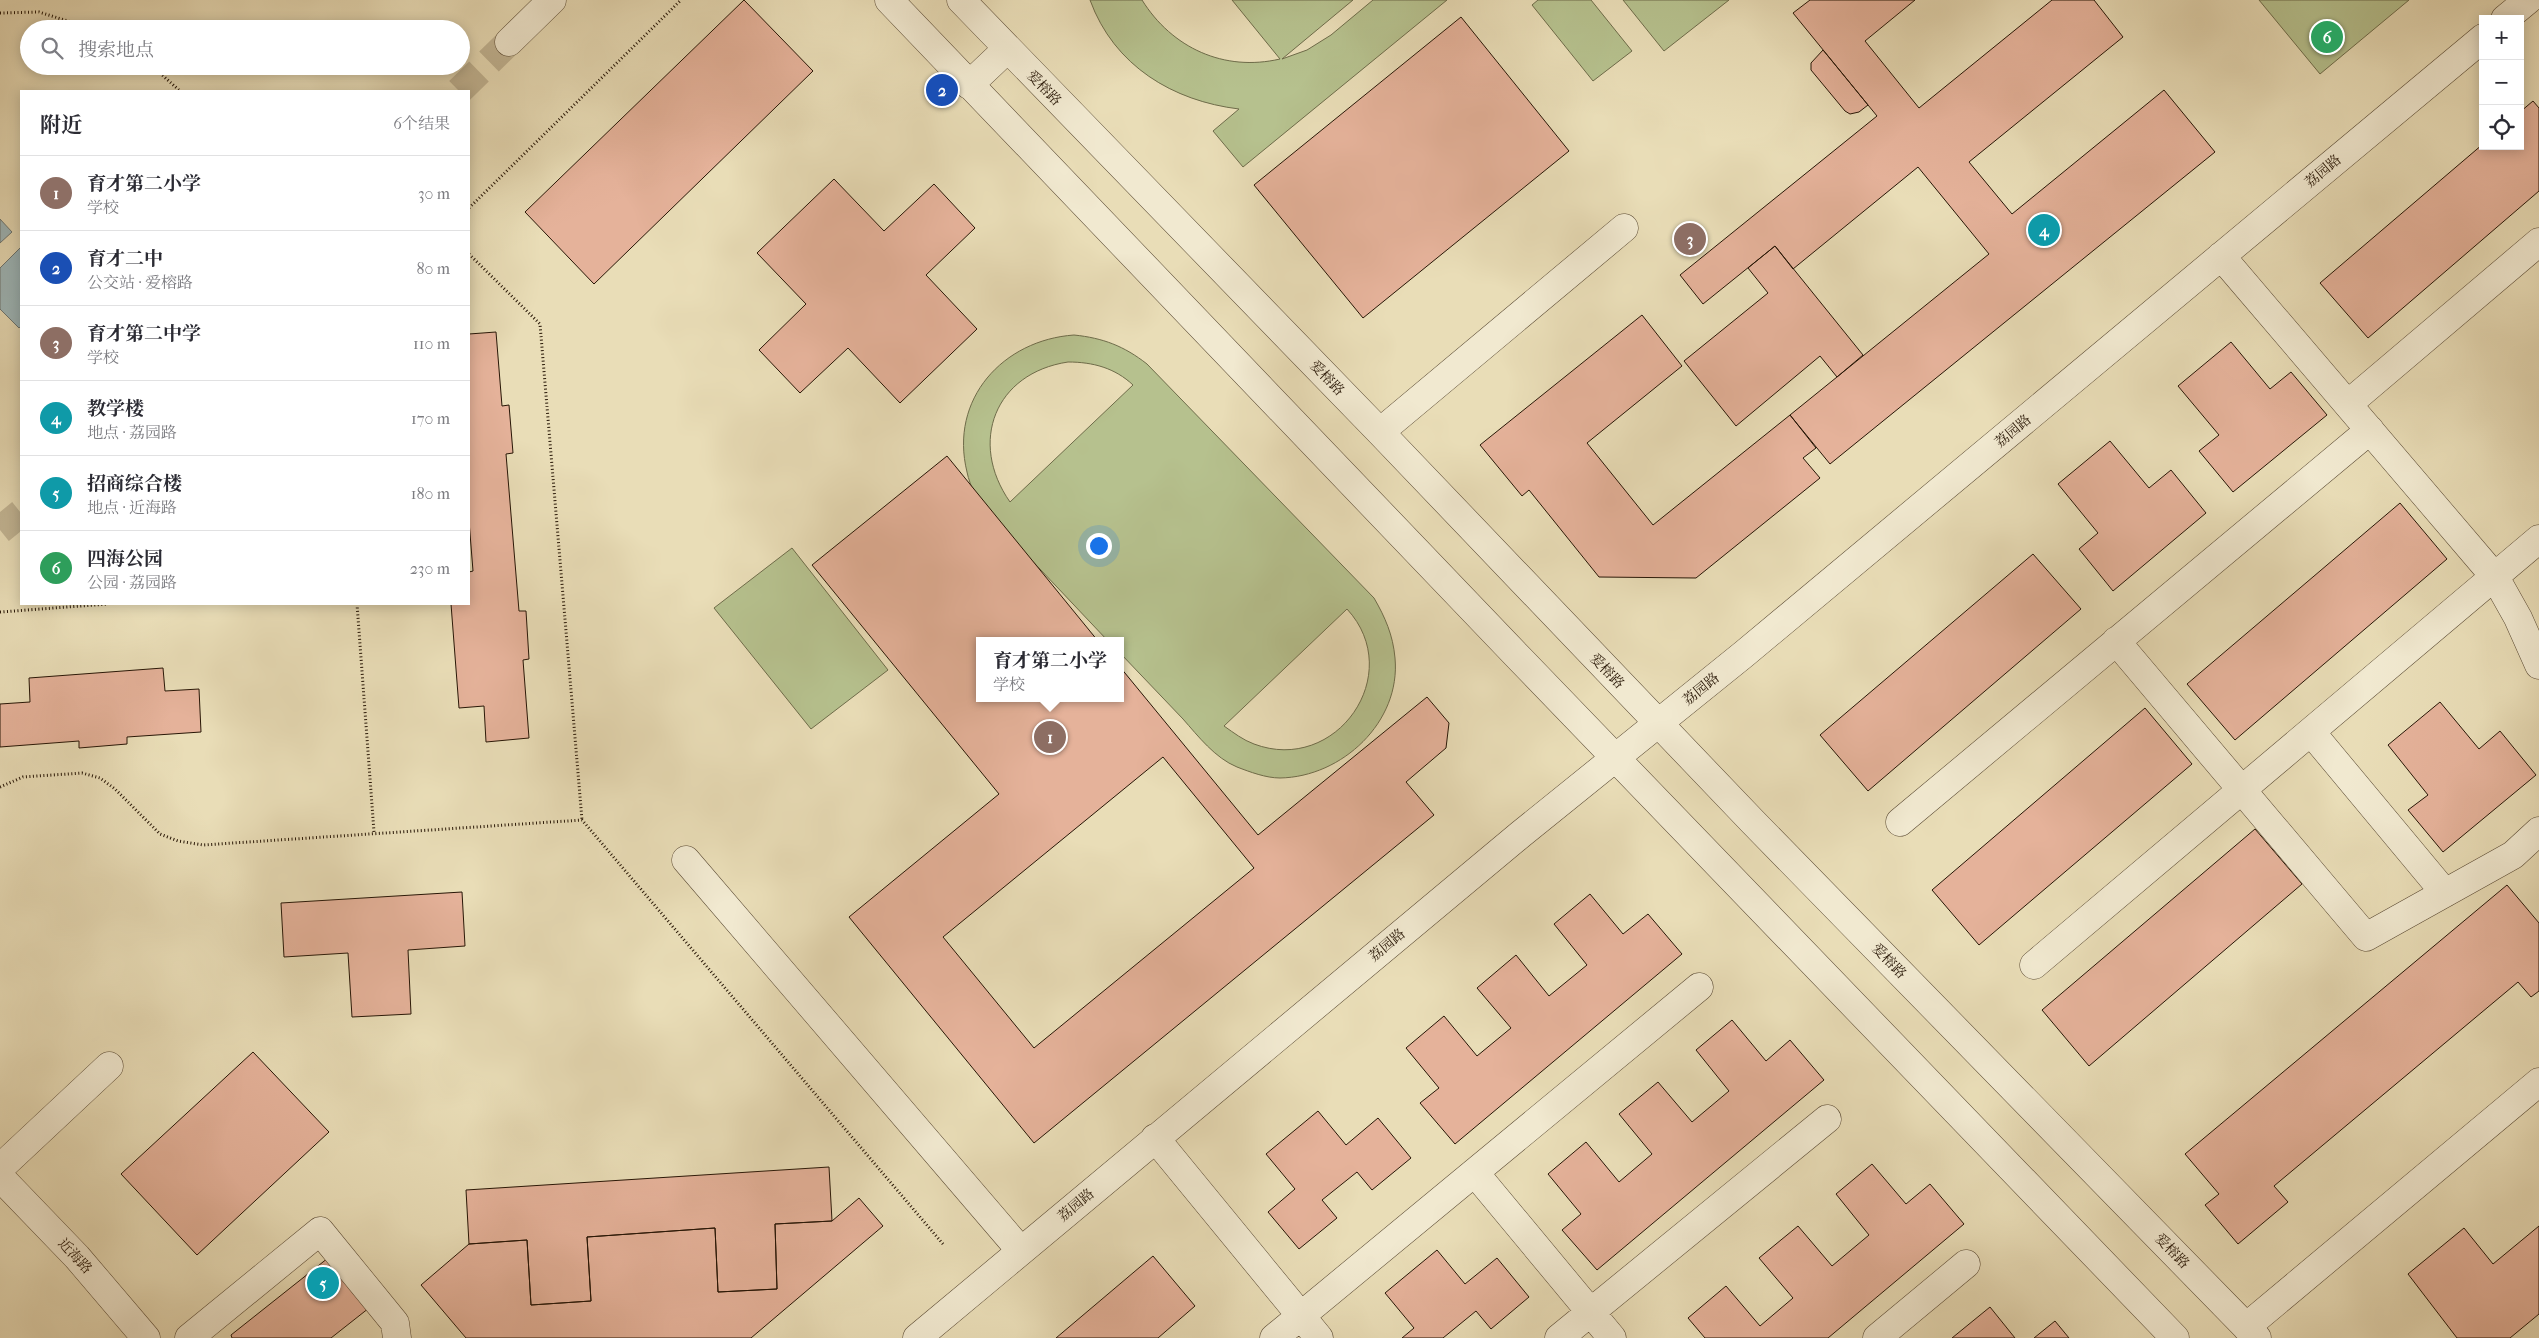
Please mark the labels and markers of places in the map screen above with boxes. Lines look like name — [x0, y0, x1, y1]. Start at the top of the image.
pin: 6 — [2311, 18, 2343, 56]
pin: 2 — [926, 71, 958, 109]
pin: 4 — [2028, 211, 2060, 249]
pin: 3 — [1674, 220, 1706, 258]
pin: 1 — [1034, 718, 1066, 756]
pin: 5 — [307, 1264, 339, 1302]

